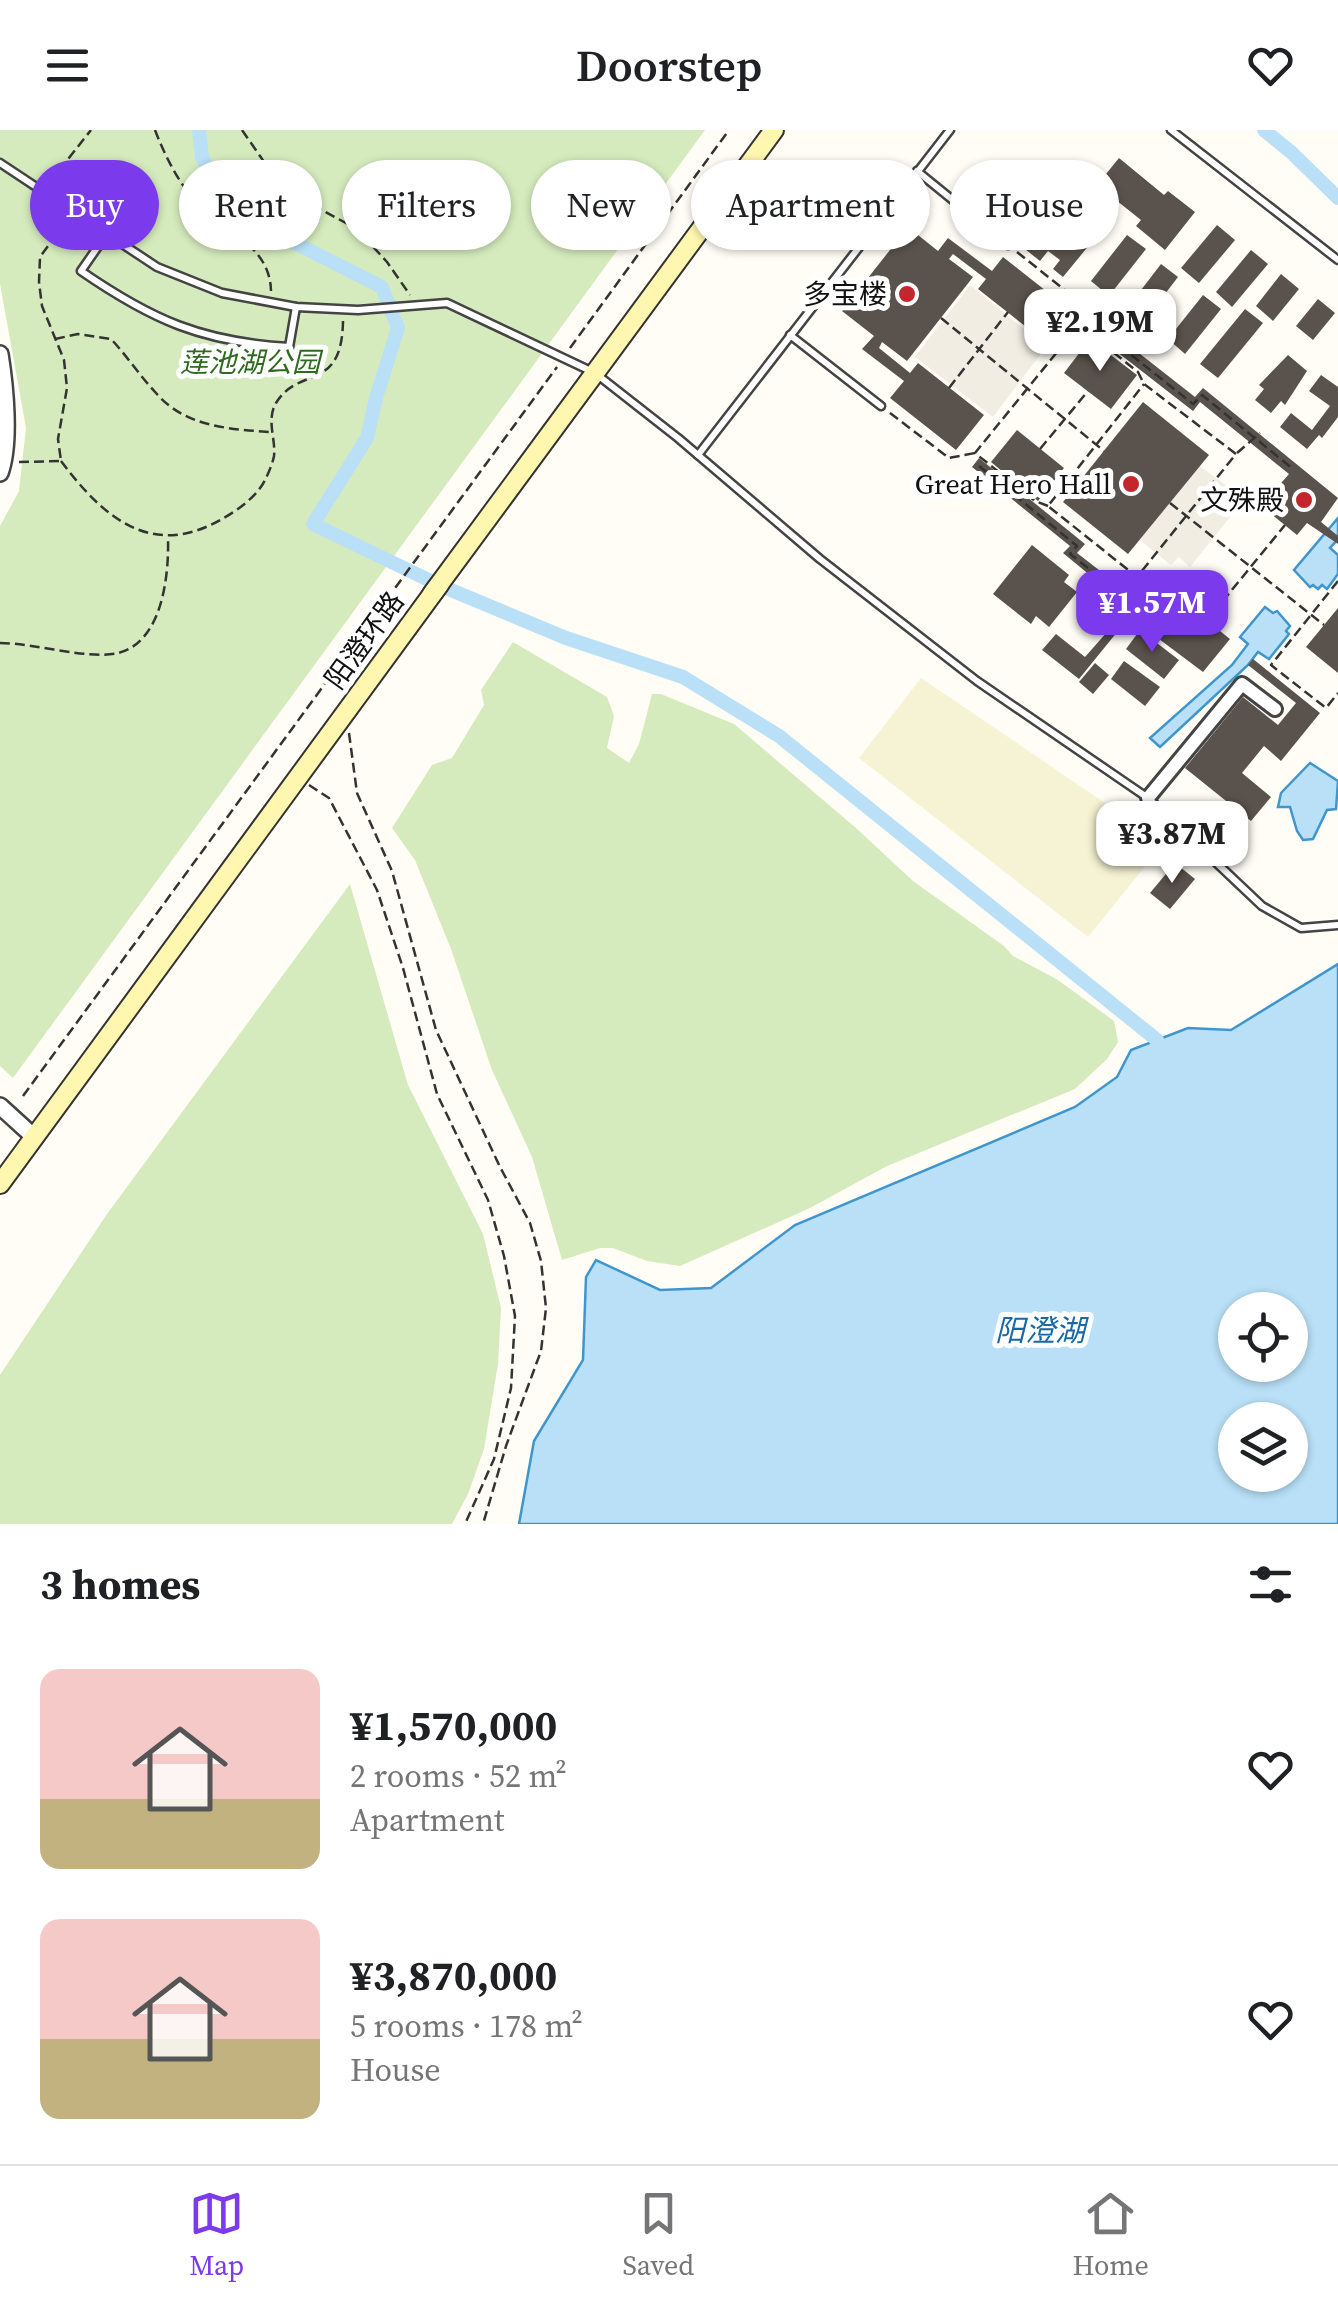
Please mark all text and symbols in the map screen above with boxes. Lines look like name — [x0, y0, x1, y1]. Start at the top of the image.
text: Doorstep — [576, 34, 762, 96]
icon: menu — [40, 38, 95, 93]
icon: heart — [1243, 38, 1298, 93]
chip: Buy — [30, 160, 159, 250]
chip: Rent — [179, 160, 322, 250]
chip: Filters — [342, 160, 511, 250]
chip: New — [531, 160, 671, 250]
chip: Apartment — [691, 160, 930, 250]
chip: House — [950, 160, 1119, 250]
place label: 多宝楼 — [803, 275, 887, 313]
marker: 多宝楼 — [896, 283, 918, 305]
pin: ¥2.19M — [1019, 289, 1181, 374]
text: ¥2.19M — [1046, 299, 1154, 343]
park label: 莲池湖公园 — [180, 343, 324, 381]
place label: Great Hero Hall — [915, 465, 1111, 503]
marker: Great Hero Hall — [1120, 473, 1142, 495]
place label: 文殊殿 — [1200, 481, 1284, 519]
marker: 文殊殿 — [1293, 489, 1315, 511]
pin: ¥1.57M — [1071, 570, 1233, 655]
text: ¥1.57M — [1098, 580, 1206, 624]
street label: 阳澄环路 — [316, 584, 412, 696]
pin: ¥3.87M — [1091, 801, 1253, 886]
text: ¥3.87M — [1118, 811, 1226, 855]
map controls — [1218, 1292, 1308, 1492]
button: locate — [1218, 1292, 1308, 1382]
water label: 阳澄湖 — [995, 1310, 1089, 1351]
button: layers — [1218, 1402, 1308, 1492]
text: 3 homes — [40, 1555, 200, 1613]
icon: filters — [1243, 1557, 1298, 1612]
text: ¥1,570,000 — [350, 1696, 557, 1754]
icon: home — [120, 1709, 240, 1829]
icon: heart — [1243, 1742, 1298, 1797]
text: 2 rooms · 52 m² — [350, 1754, 567, 1798]
text: Apartment — [350, 1798, 504, 1842]
text: ¥3,870,000 — [350, 1946, 557, 2004]
icon: home — [120, 1959, 240, 2079]
icon: heart — [1243, 1992, 1298, 2047]
text: 5 rooms · 178 m² — [350, 2004, 583, 2048]
text: House — [350, 2048, 441, 2092]
tab: Map — [189, 2186, 244, 2284]
tab: Saved — [622, 2186, 694, 2284]
tab: Home — [1072, 2186, 1149, 2284]

